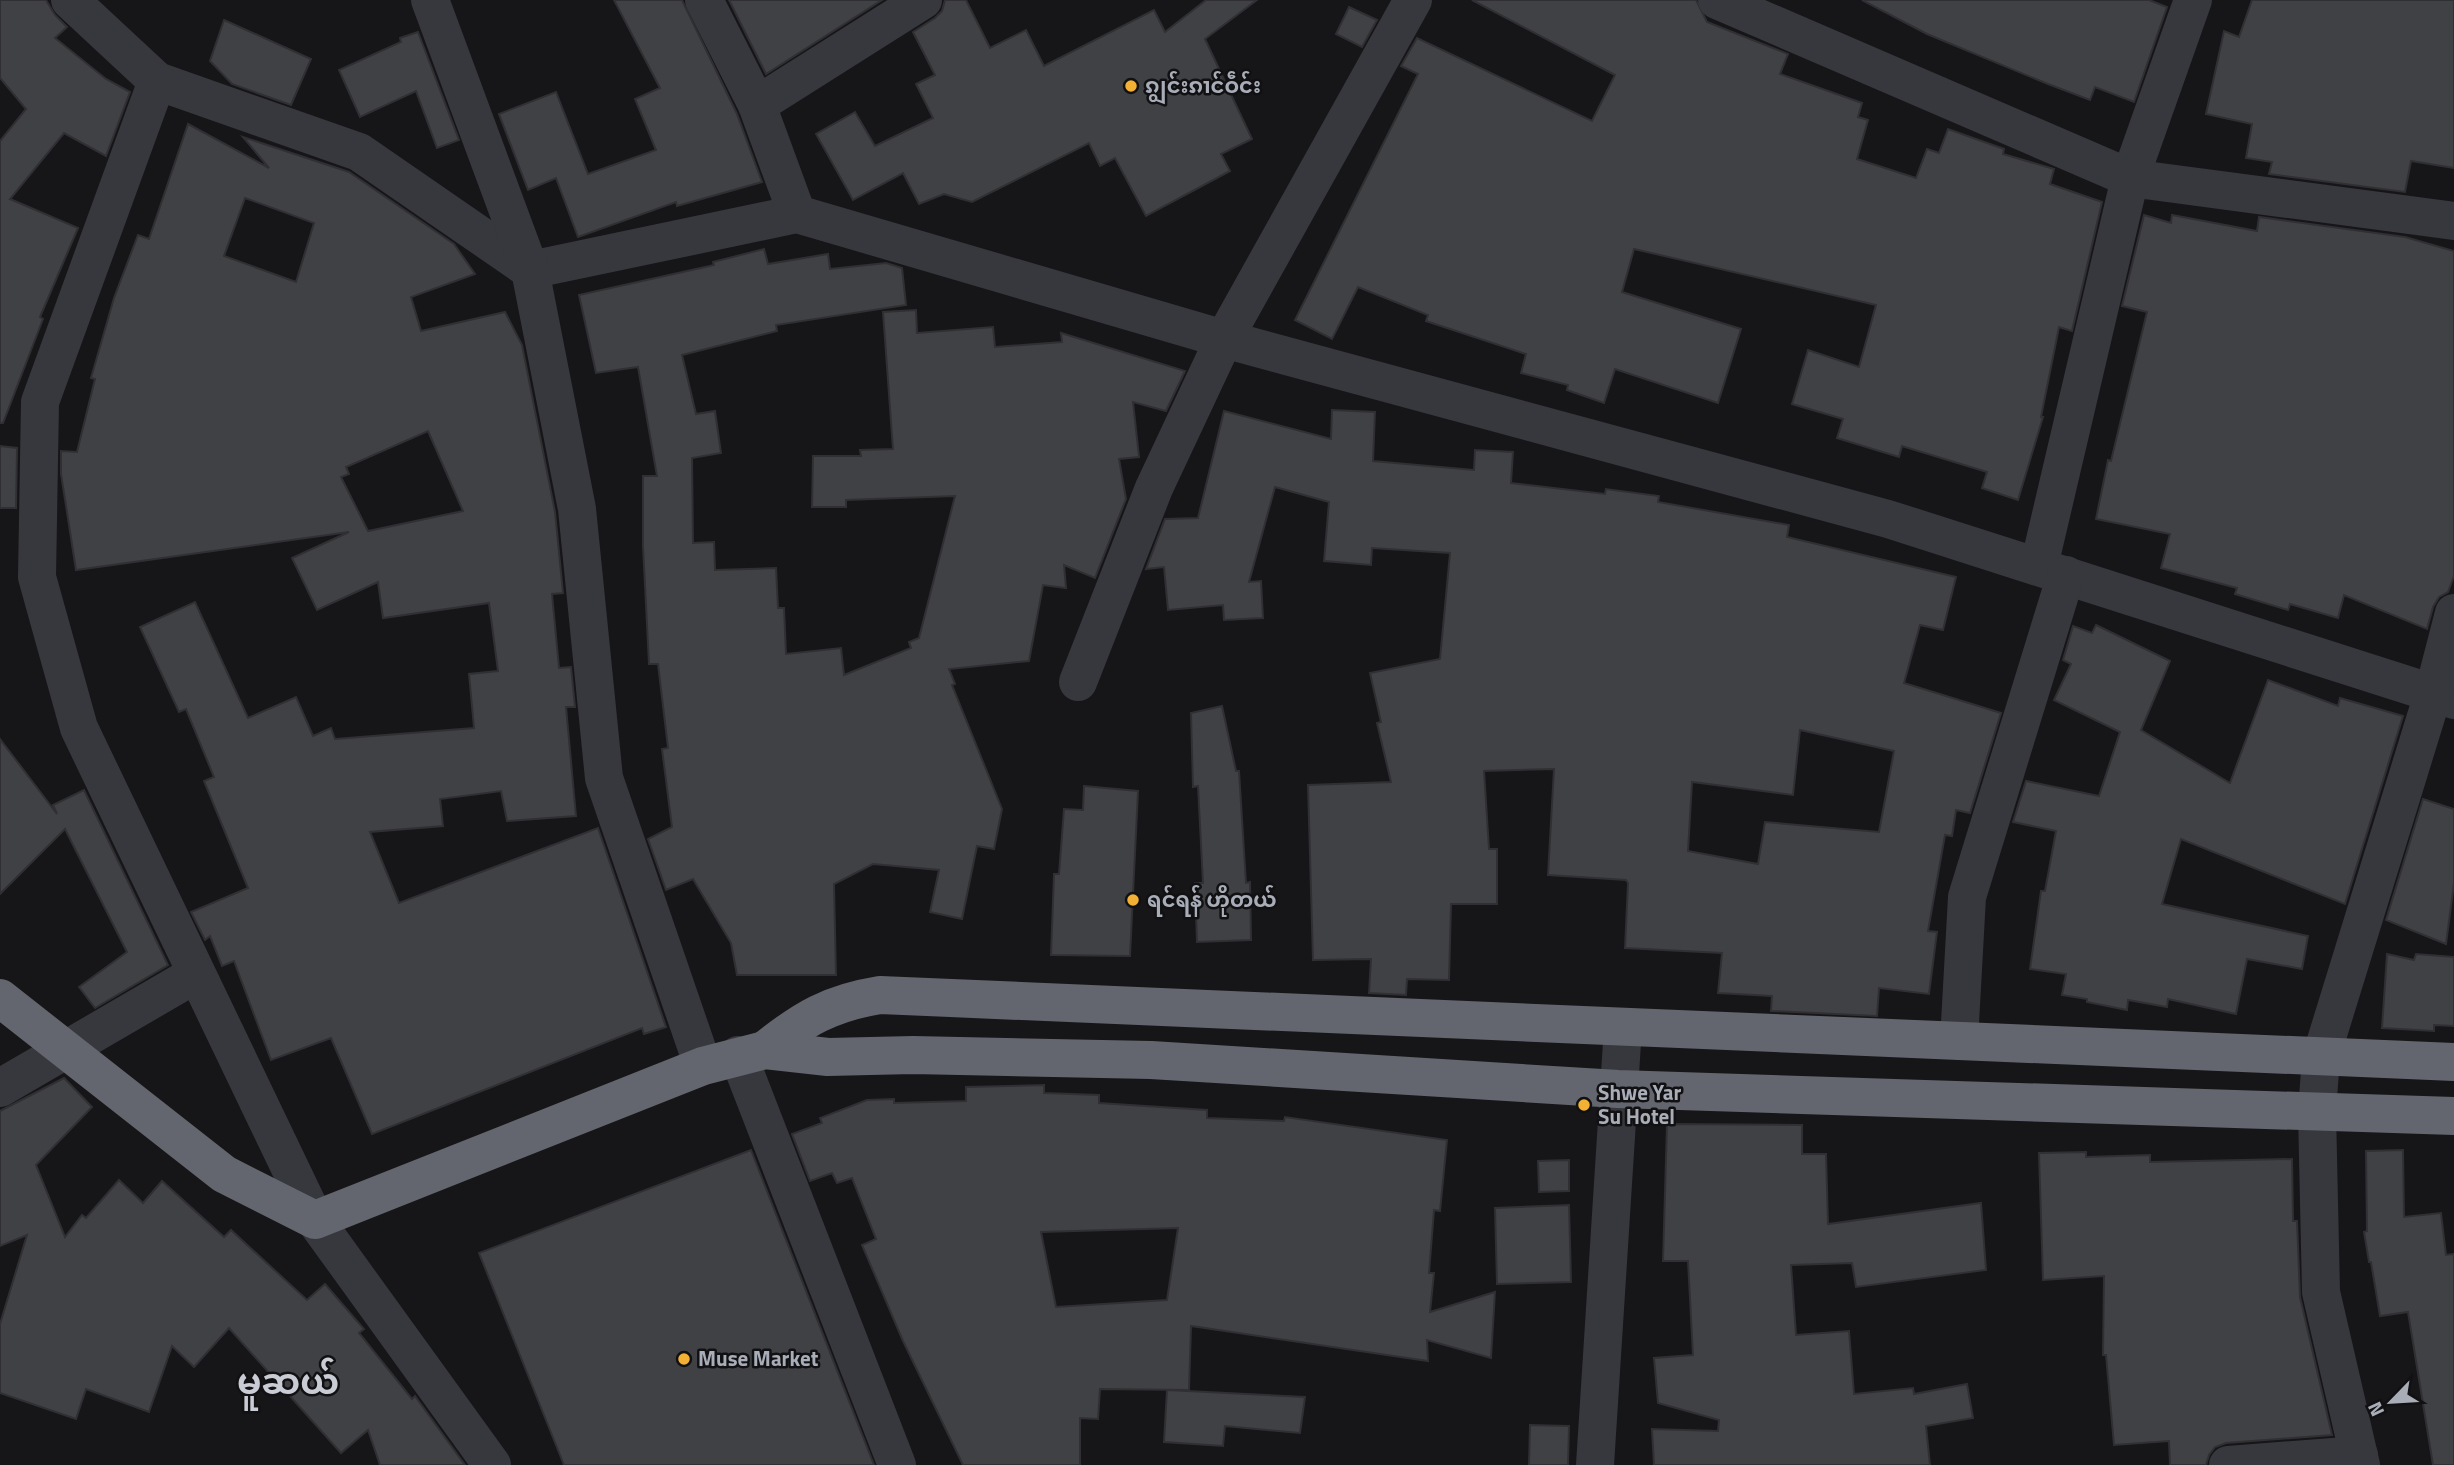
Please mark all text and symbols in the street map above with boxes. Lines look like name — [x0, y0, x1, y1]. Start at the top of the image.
place label: ၵျွင်းၵၢင်ဝဵင်း — [1145, 69, 1261, 105]
marker: ၵျွင်းၵၢင်ဝဵင်း — [1123, 78, 1139, 94]
place label: ရင်ရန် ဟိုတယ် — [1147, 883, 1277, 917]
marker: ရင်ရန် ဟိုတယ် — [1125, 892, 1141, 908]
place label: Shwe Yar Su Hotel — [1598, 1076, 1682, 1132]
marker: Shwe Yar Su Hotel — [1576, 1097, 1592, 1113]
place label: Muse Market — [698, 1342, 819, 1374]
marker: Muse Market — [676, 1351, 692, 1367]
district label: မူဆယ် — [237, 1354, 339, 1411]
north arrow — [2356, 1367, 2426, 1437]
text: N — [2359, 1397, 2391, 1421]

